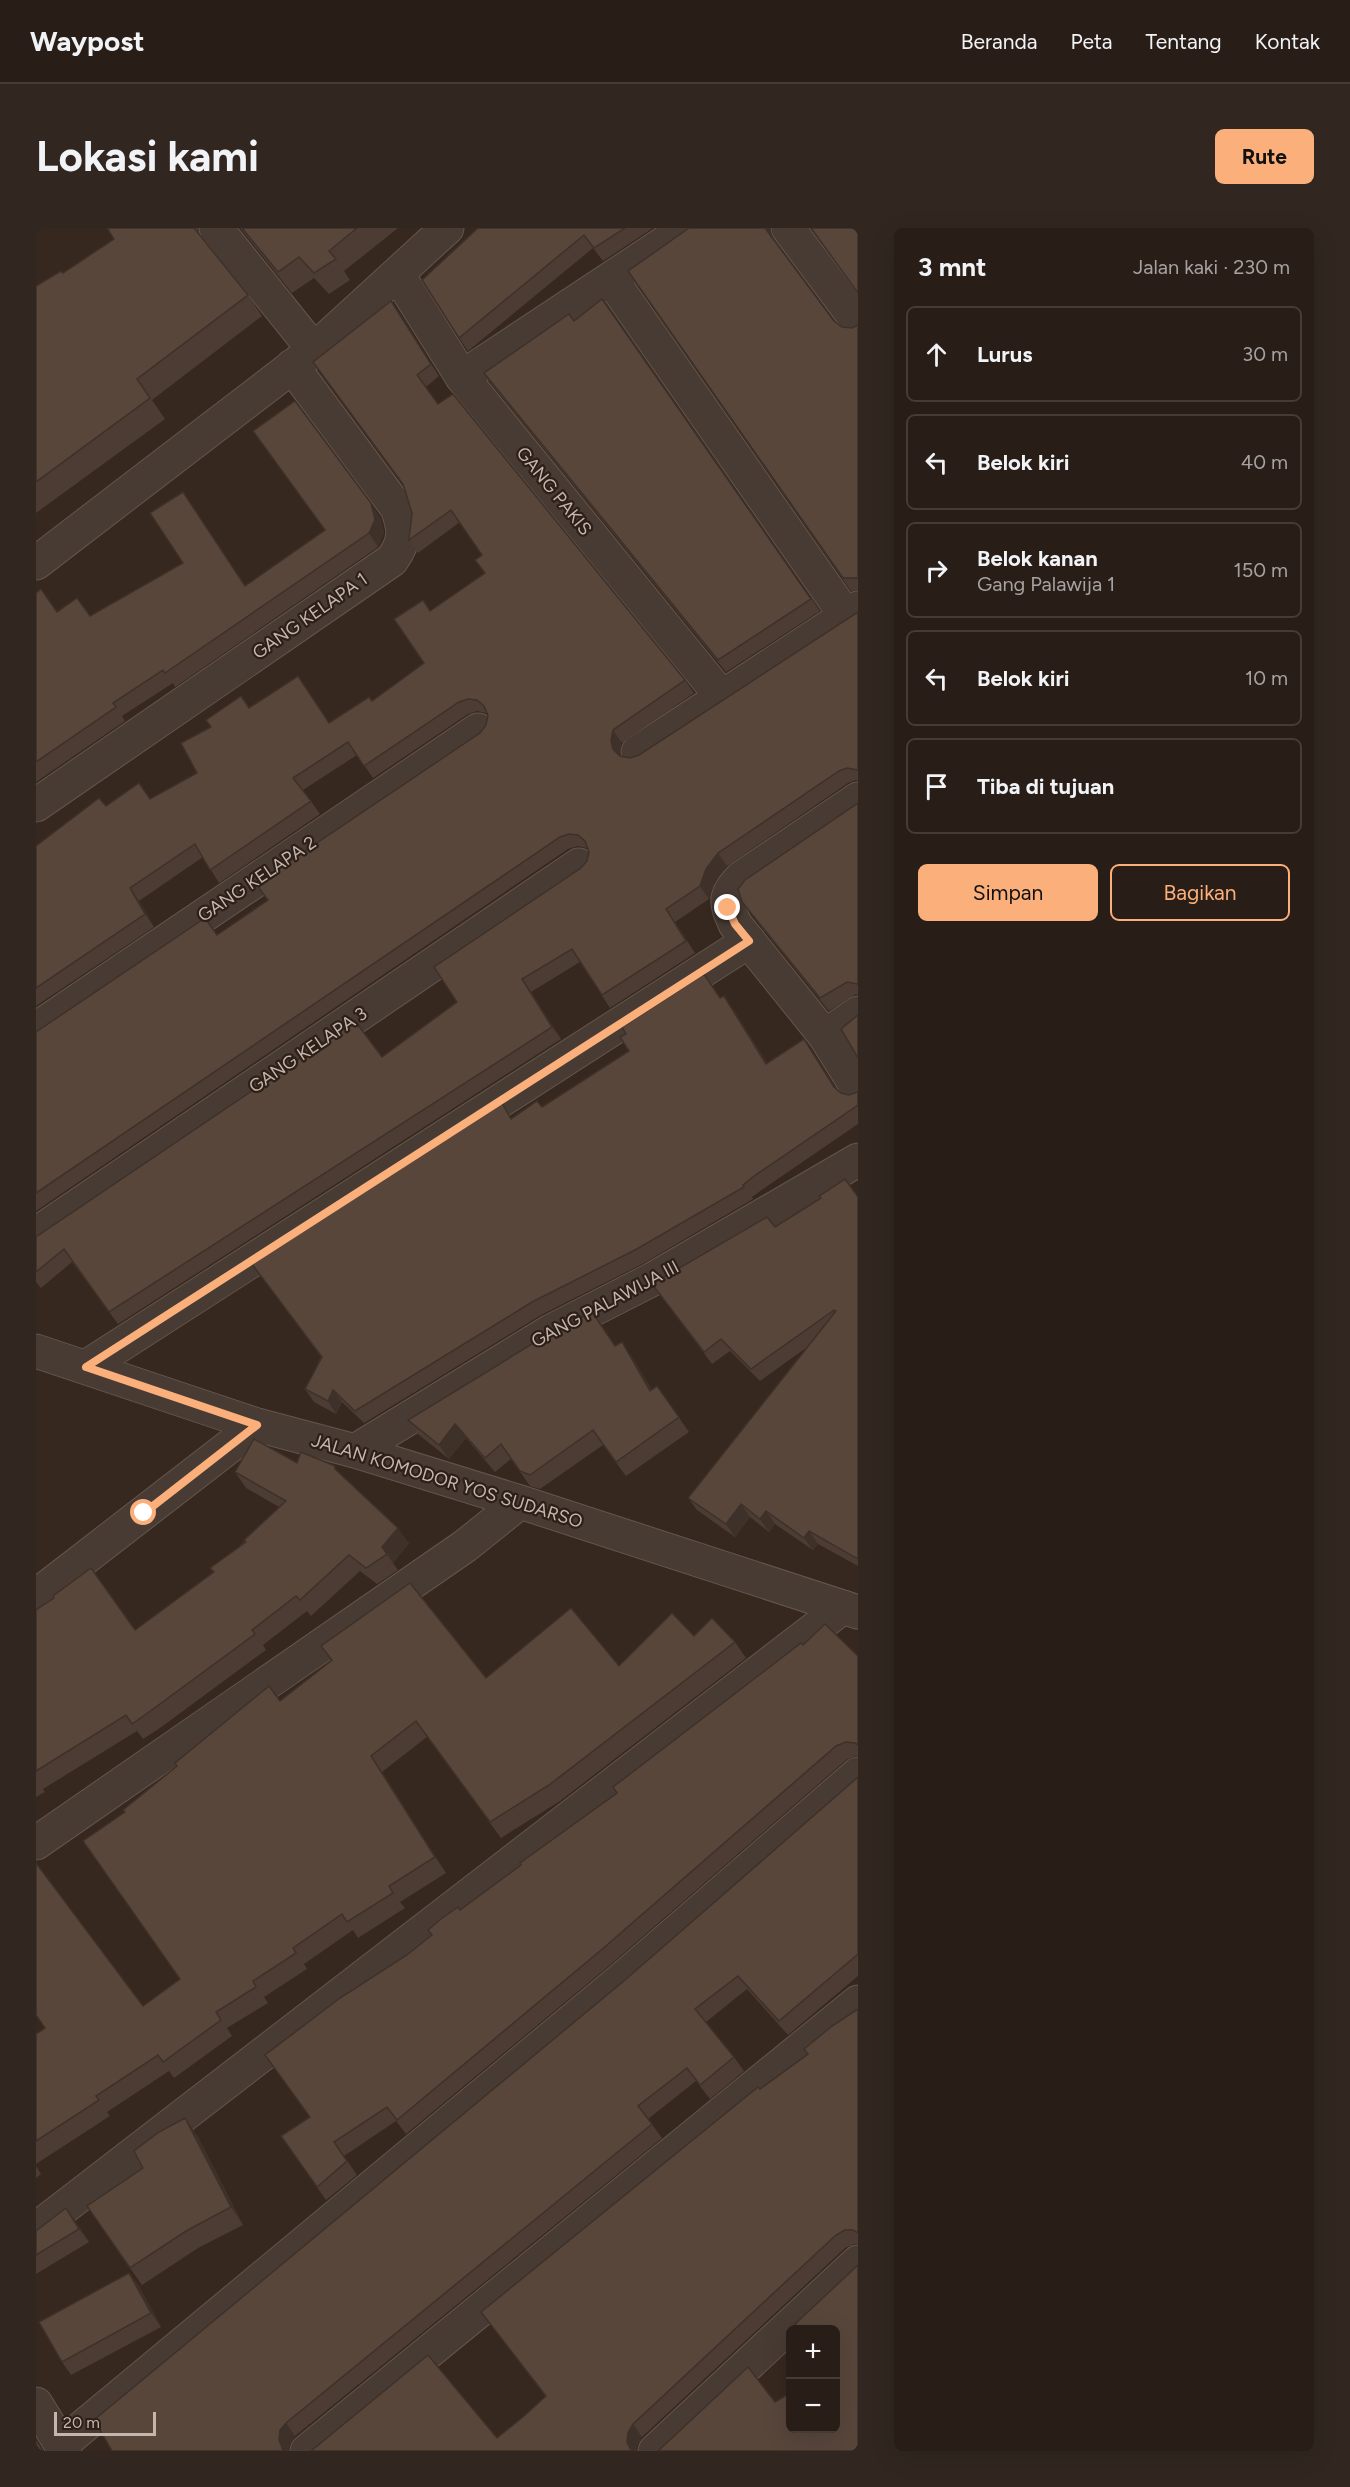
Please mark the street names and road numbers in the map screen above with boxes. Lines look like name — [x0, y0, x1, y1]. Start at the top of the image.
street label: GANG PAKIS — [512, 442, 596, 540]
street label: GANG KELAPA 1 — [248, 568, 372, 664]
street label: GANG KELAPA 2 — [194, 831, 320, 927]
street label: GANG KELAPA 3 — [245, 1002, 371, 1098]
street label: GANG PALAWIJA III — [527, 1256, 683, 1352]
street label: JALAN KOMODOR YOS SUDARSO — [309, 1429, 585, 1533]

